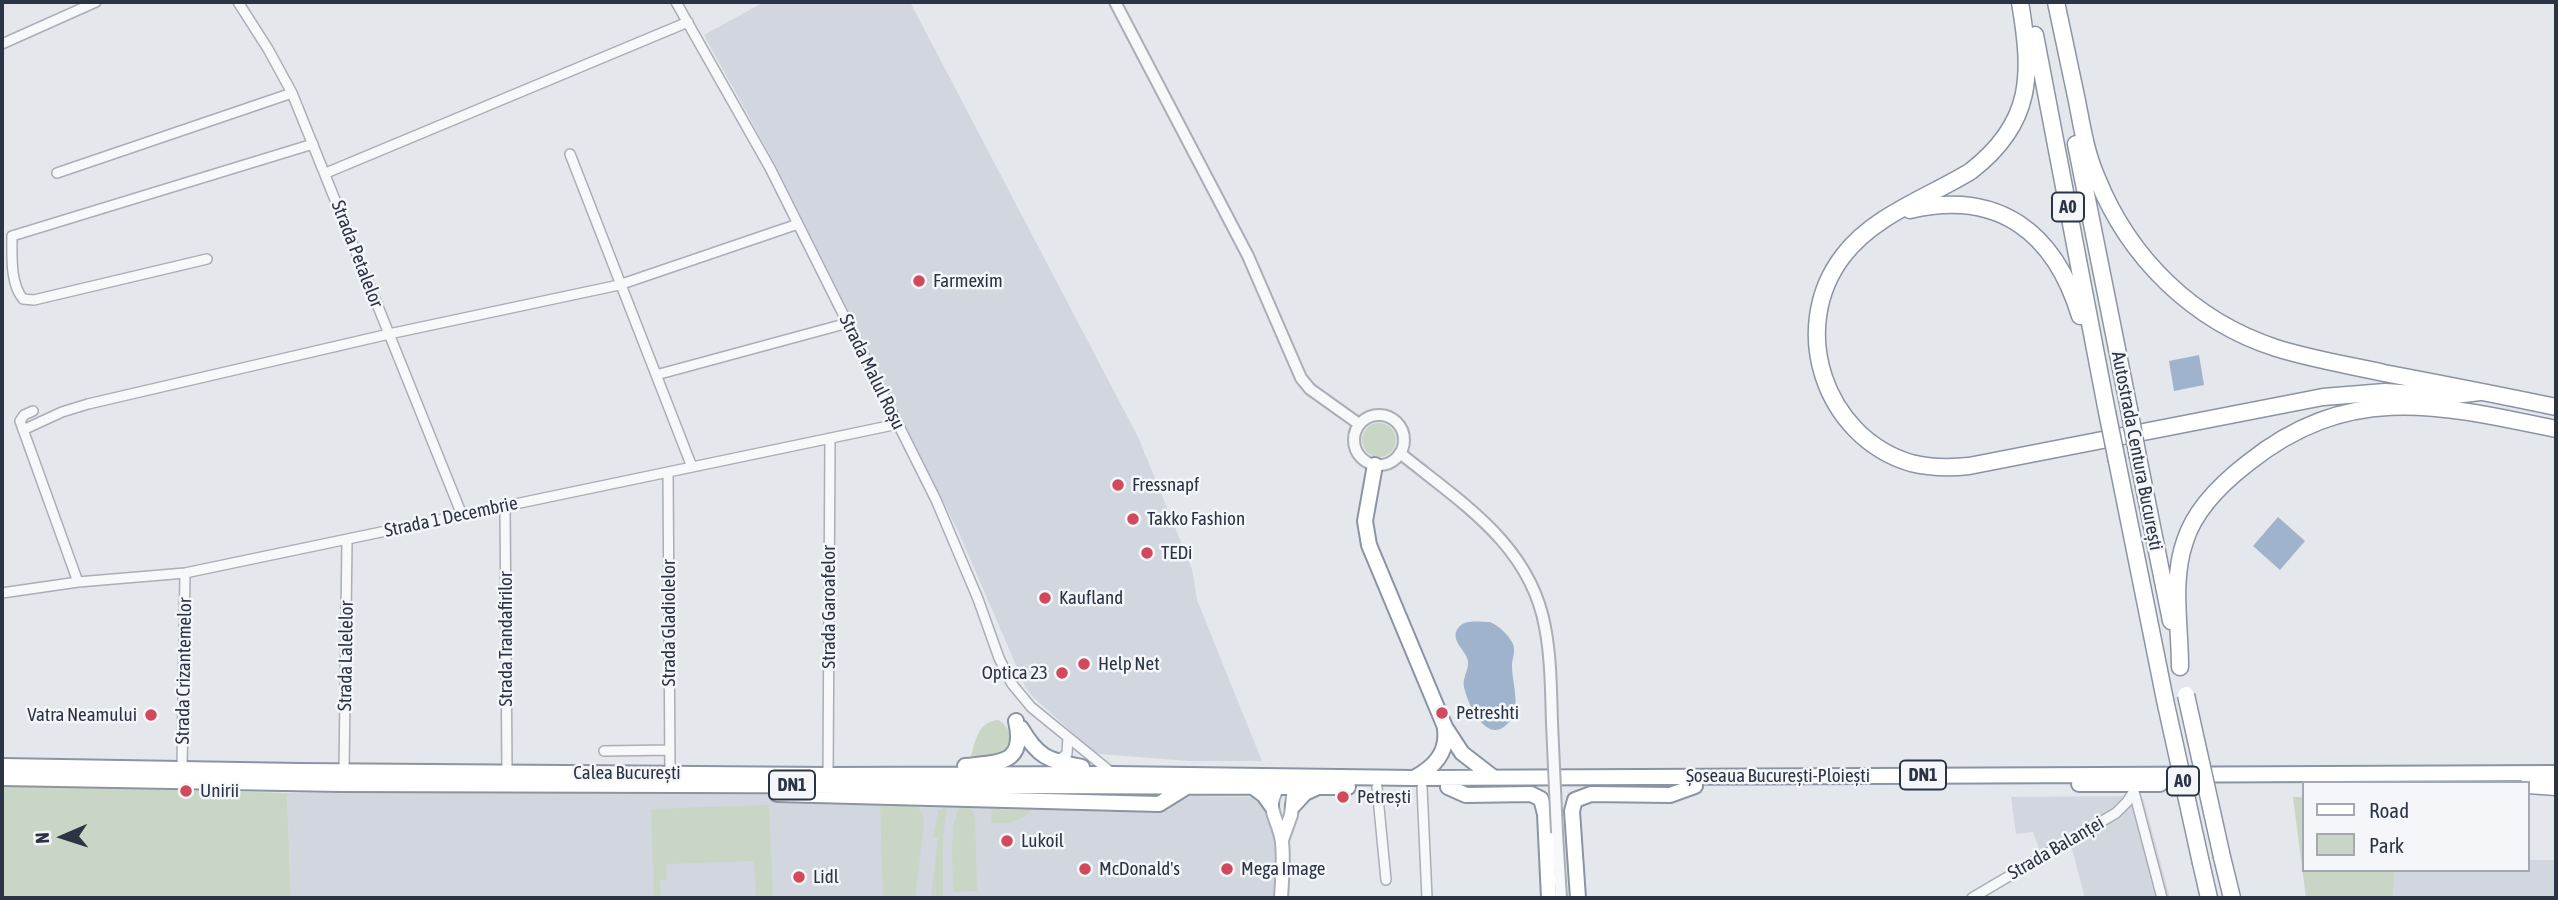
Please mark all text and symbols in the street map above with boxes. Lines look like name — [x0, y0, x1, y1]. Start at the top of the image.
road number: A0 — [2052, 192, 2084, 222]
street label: Strada Petalelor — [326, 197, 388, 311]
place label: Farmexim — [933, 270, 1003, 292]
marker: Farmexim — [911, 273, 927, 289]
street label: Strada Malul Roșu — [834, 311, 910, 433]
street label: Autostrada Centura București — [2107, 350, 2167, 552]
place label: Fressnapf — [1132, 474, 1199, 496]
marker: Fressnapf — [1110, 477, 1126, 493]
street label: Strada 1 Decembrie — [382, 492, 520, 542]
place label: Takko Fashion — [1147, 508, 1245, 530]
marker: Takko Fashion — [1125, 511, 1141, 527]
place label: TEDi — [1161, 542, 1192, 564]
street label: Strada Garoafelor — [818, 545, 840, 669]
marker: TEDi — [1139, 545, 1155, 561]
street label: Strada Gladiolelor — [658, 559, 680, 687]
street label: Strada Trandafirilor — [495, 571, 517, 707]
place label: Kaufland — [1059, 587, 1123, 609]
marker: Kaufland — [1037, 590, 1053, 606]
street label: Strada Crizantemelor — [171, 597, 197, 745]
street label: Strada Lalelelor — [334, 601, 358, 711]
place label: Help Net — [1098, 653, 1160, 675]
marker: Help Net — [1076, 656, 1092, 672]
place label: Optica 23 — [982, 662, 1048, 684]
marker: Optica 23 — [1054, 665, 1070, 681]
place label: Petreshti — [1456, 702, 1519, 724]
place label: Vatra Neamului — [27, 704, 137, 726]
marker: Petreshti — [1434, 705, 1450, 721]
marker: Vatra Neamului — [143, 707, 159, 723]
road number: DN1 — [1900, 760, 1946, 790]
street label: Calea București — [573, 762, 681, 784]
street label: Șoseaua București-Ploiești — [1686, 765, 1870, 787]
road number: A0 — [2167, 766, 2199, 796]
road number: DN1 — [769, 770, 815, 800]
place label: Unirii — [200, 780, 239, 802]
legend — [2302, 781, 2530, 872]
marker: Unirii — [178, 783, 194, 799]
place label: Petrești — [1357, 786, 1411, 808]
marker: Petrești — [1335, 789, 1351, 805]
text: Road — [2369, 798, 2409, 822]
north arrow — [28, 802, 98, 872]
street label: Strada Balanței — [2004, 811, 2108, 885]
place label: Lukoil — [1021, 830, 1064, 852]
text: N — [31, 832, 53, 844]
marker: Lukoil — [999, 833, 1015, 849]
text: Park — [2369, 833, 2404, 857]
place label: McDonald's — [1099, 858, 1180, 880]
place label: Mega Image — [1241, 858, 1325, 880]
marker: McDonald's — [1077, 861, 1093, 877]
marker: Mega Image — [1219, 861, 1235, 877]
place label: Lidl — [813, 866, 839, 888]
marker: Lidl — [791, 869, 807, 885]

